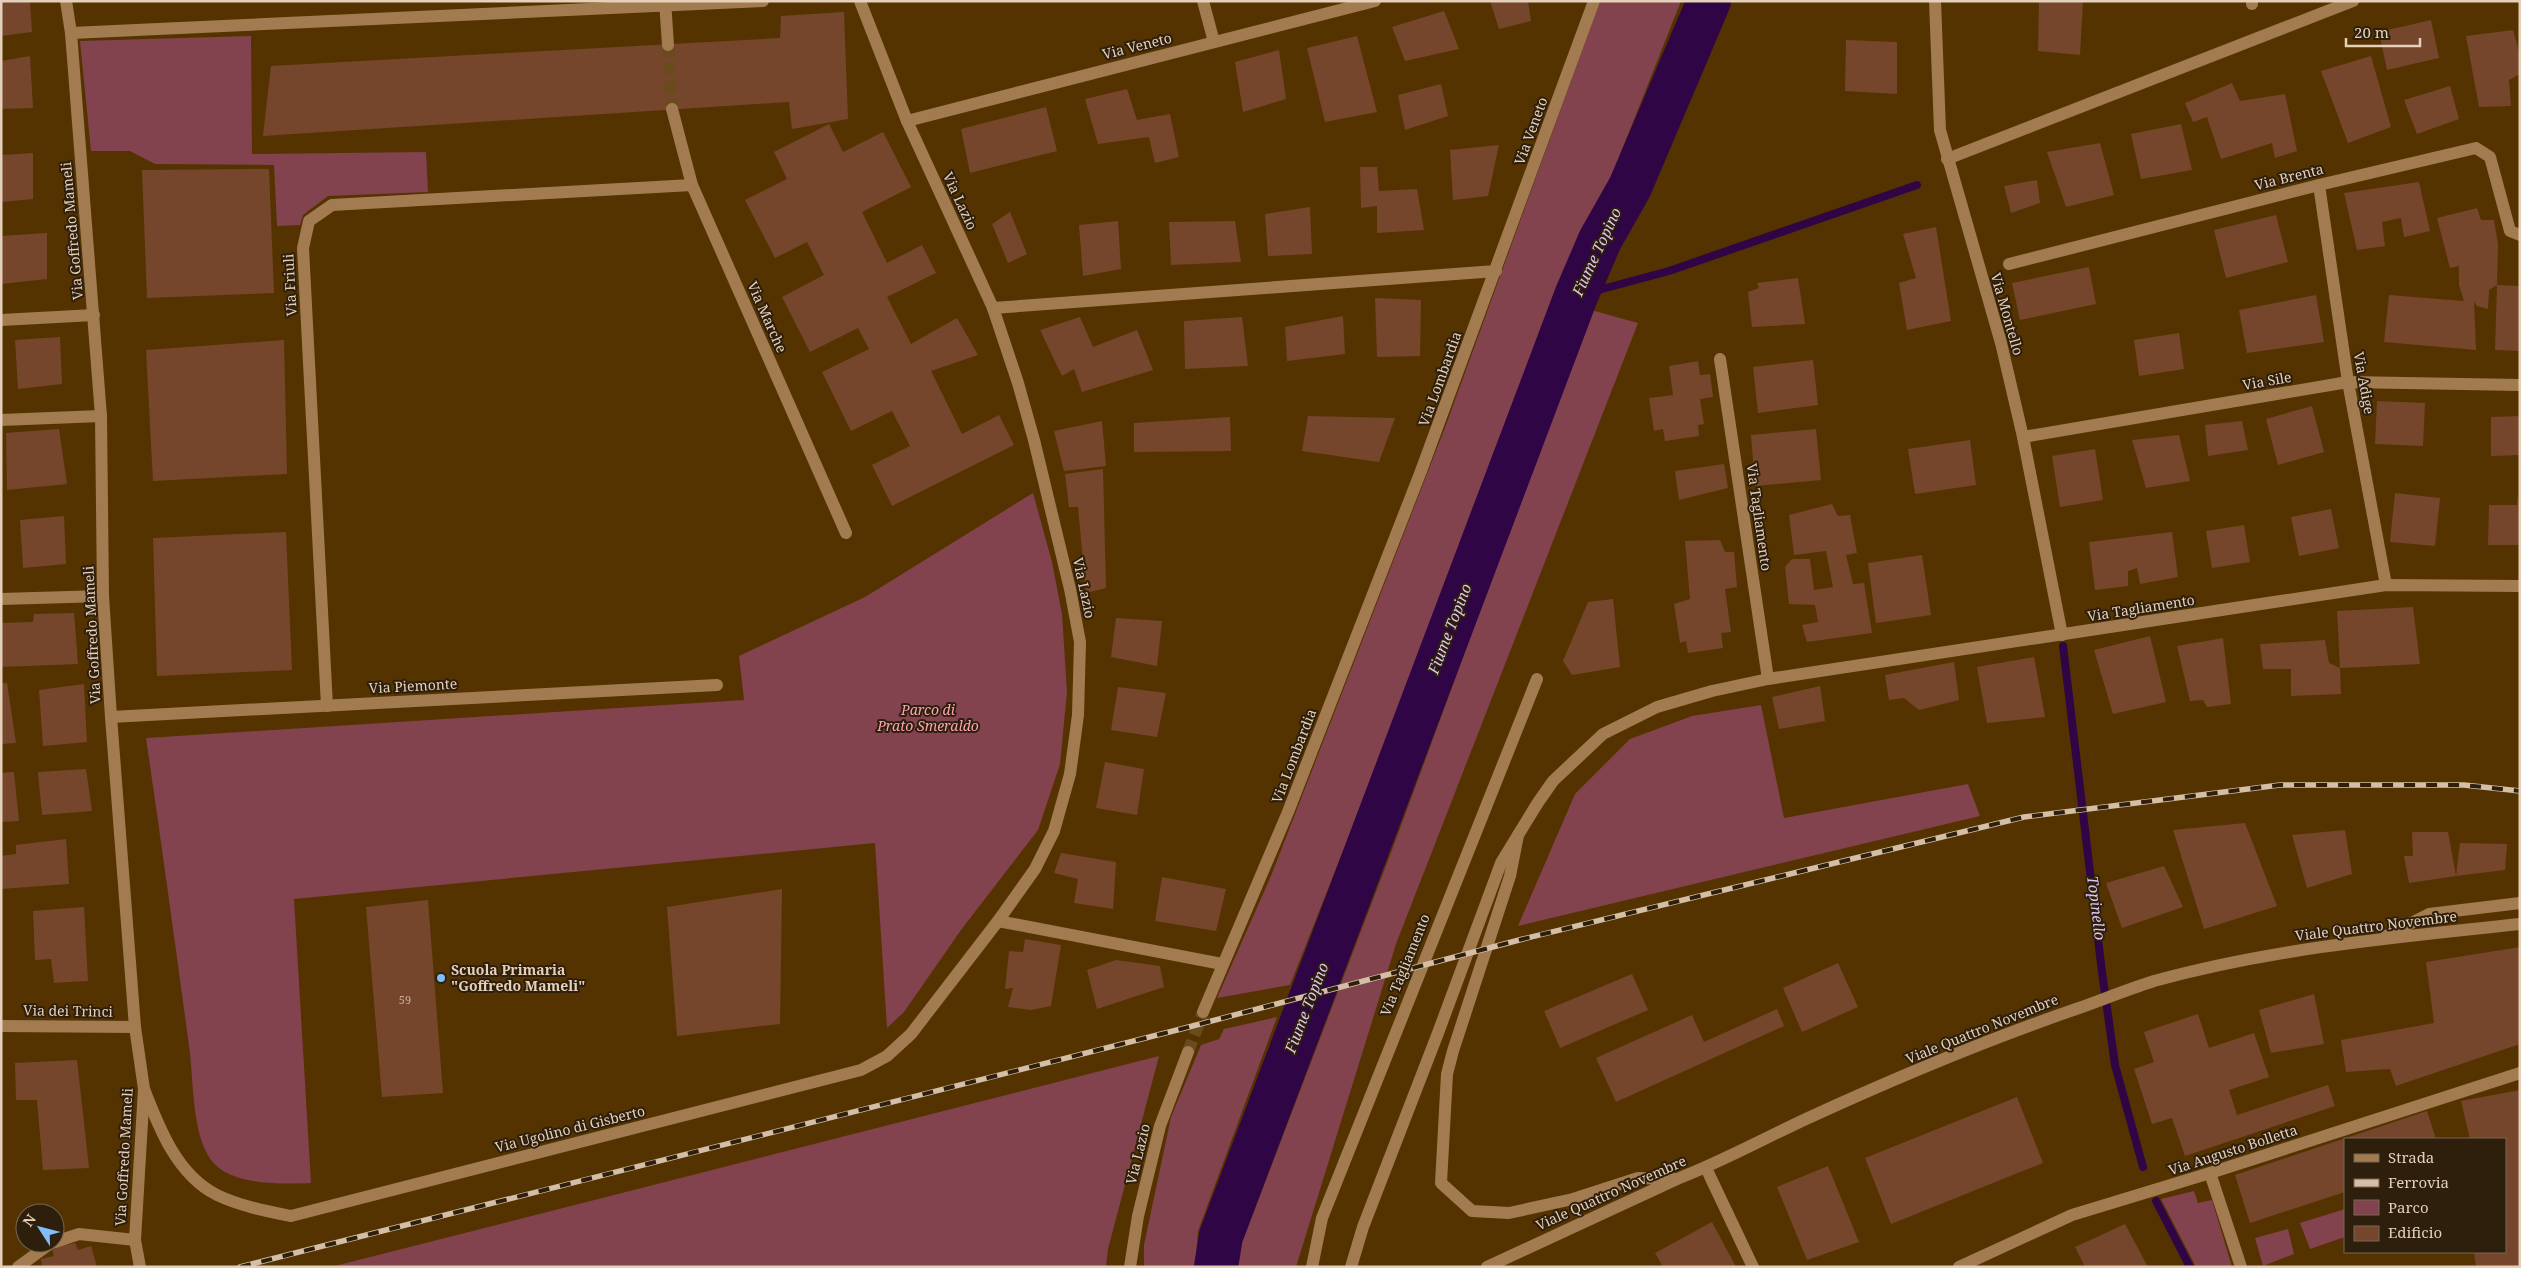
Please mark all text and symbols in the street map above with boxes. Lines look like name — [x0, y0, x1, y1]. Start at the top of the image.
scale bar — [2346, 15, 2420, 47]
text: 20 m — [2354, 22, 2389, 42]
street label: Via Veneto — [1100, 28, 1174, 63]
street label: Via Veneto — [1509, 94, 1552, 167]
street label: Via Brenta — [2252, 159, 2326, 194]
street label: Via Goffredo Mameli — [56, 161, 87, 301]
street label: Via Lazio — [939, 169, 982, 233]
water label: Fiume Topino — [1566, 204, 1625, 300]
street label: Via Friuli — [278, 253, 301, 317]
street label: Via Montello — [1987, 270, 2028, 357]
street label: Via Marche — [743, 278, 792, 356]
street label: Via Lombardia — [1414, 329, 1466, 429]
street label: Via Adige — [2350, 350, 2379, 416]
street label: Via Sile — [2241, 367, 2293, 394]
street label: Via Tagliamento — [1743, 462, 1776, 572]
street label: Via Lazio — [1069, 556, 1100, 620]
street label: Via Goffredo Mameli — [78, 565, 105, 705]
water label: Fiume Topino — [1422, 581, 1475, 678]
street label: Via Tagliamento — [2086, 590, 2196, 625]
street label: Via Piemonte — [368, 674, 458, 697]
park label: Parco di Prato Smeraldo — [876, 700, 979, 735]
street label: Via Lombardia — [1267, 706, 1320, 806]
water label: Topinello — [2083, 875, 2111, 941]
street label: Viale Quattro Novembre — [2294, 906, 2458, 945]
street label: Via Tagliamento — [1375, 911, 1434, 1019]
place label: Scuola Primaria "Goffredo Mameli" — [451, 960, 585, 995]
water label: Fiume Topino — [1279, 960, 1332, 1057]
marker: Scuola Primaria "Goffredo Mameli" — [435, 972, 447, 984]
street label: Viale Quattro Novembre — [1903, 989, 2061, 1068]
house number: 59 — [399, 992, 411, 1007]
street label: Via dei Trinci — [23, 1000, 114, 1021]
street label: Via Goffredo Mameli — [110, 1087, 137, 1227]
street label: Via Ugolino di Gisberto — [493, 1101, 647, 1156]
street label: Via Augusto Bolletta — [2166, 1120, 2300, 1179]
street label: Via Lazio — [1121, 1122, 1154, 1186]
legend — [2344, 1138, 2506, 1253]
text: Strada — [2388, 1147, 2434, 1167]
street label: Viale Quattro Novembre — [1533, 1151, 1689, 1234]
text: Ferrovia — [2388, 1172, 2449, 1192]
text: Parco — [2388, 1197, 2429, 1217]
north arrow — [15, 1203, 65, 1253]
text: N — [18, 1210, 40, 1230]
text: Edificio — [2388, 1222, 2442, 1242]

